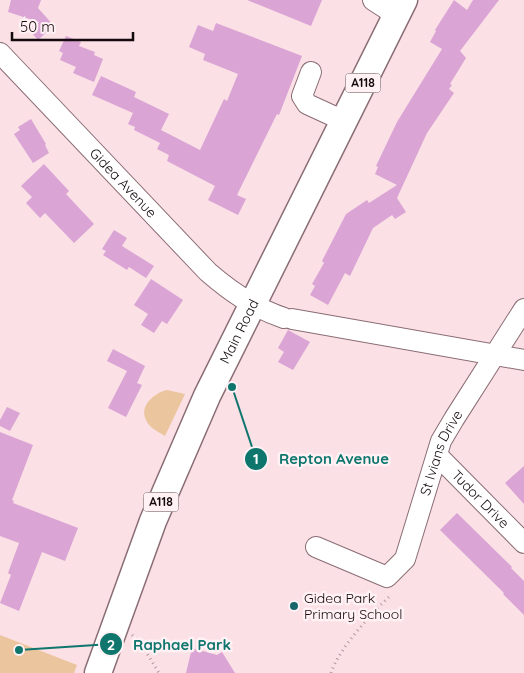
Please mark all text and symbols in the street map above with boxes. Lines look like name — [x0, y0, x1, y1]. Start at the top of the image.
scale bar — [12, 10, 134, 42]
text: 50 m — [20, 17, 55, 36]
road number: A118 — [346, 74, 380, 92]
street label: Gidea Avenue — [86, 144, 161, 221]
street label: Main Road — [216, 296, 263, 367]
street label: St Ivians Drive — [416, 406, 467, 498]
callout: Repton Avenue — [244, 444, 399, 474]
text: 1 — [253, 449, 259, 468]
text: Repton Avenue — [279, 449, 389, 468]
street label: Tudor Drive — [448, 466, 513, 532]
road number: A118 — [144, 492, 178, 512]
place label: Gidea Park Primary School — [304, 589, 402, 623]
marker: Gidea Park Primary School — [288, 600, 300, 612]
callout: Raphael Park — [98, 629, 241, 659]
text: 2 — [107, 635, 115, 654]
text: Raphael Park — [133, 635, 231, 654]

